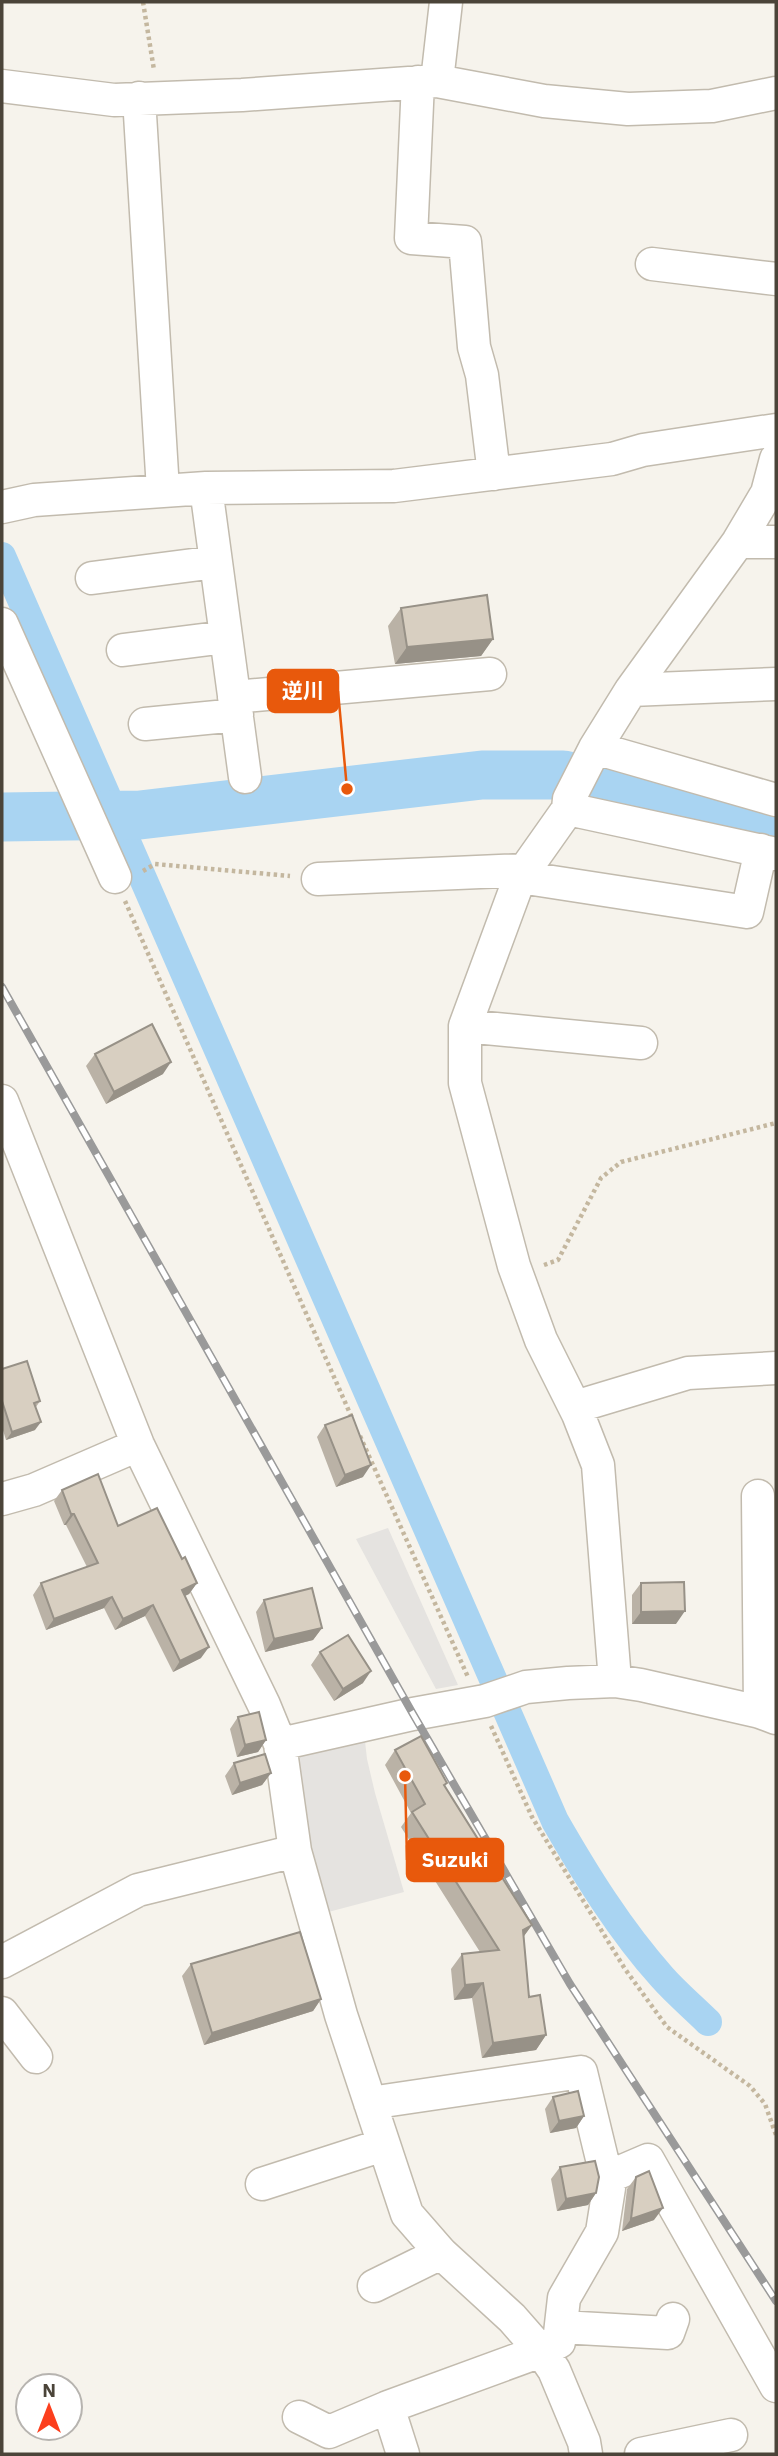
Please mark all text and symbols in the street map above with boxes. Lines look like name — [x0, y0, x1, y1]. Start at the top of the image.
callout: 逆川 — [268, 670, 338, 712]
text: 逆川 — [282, 676, 324, 704]
callout: Suzuki — [407, 1839, 503, 1881]
text: Suzuki — [421, 1845, 489, 1873]
north arrow — [14, 2372, 84, 2442]
text: N — [42, 2378, 56, 2402]

